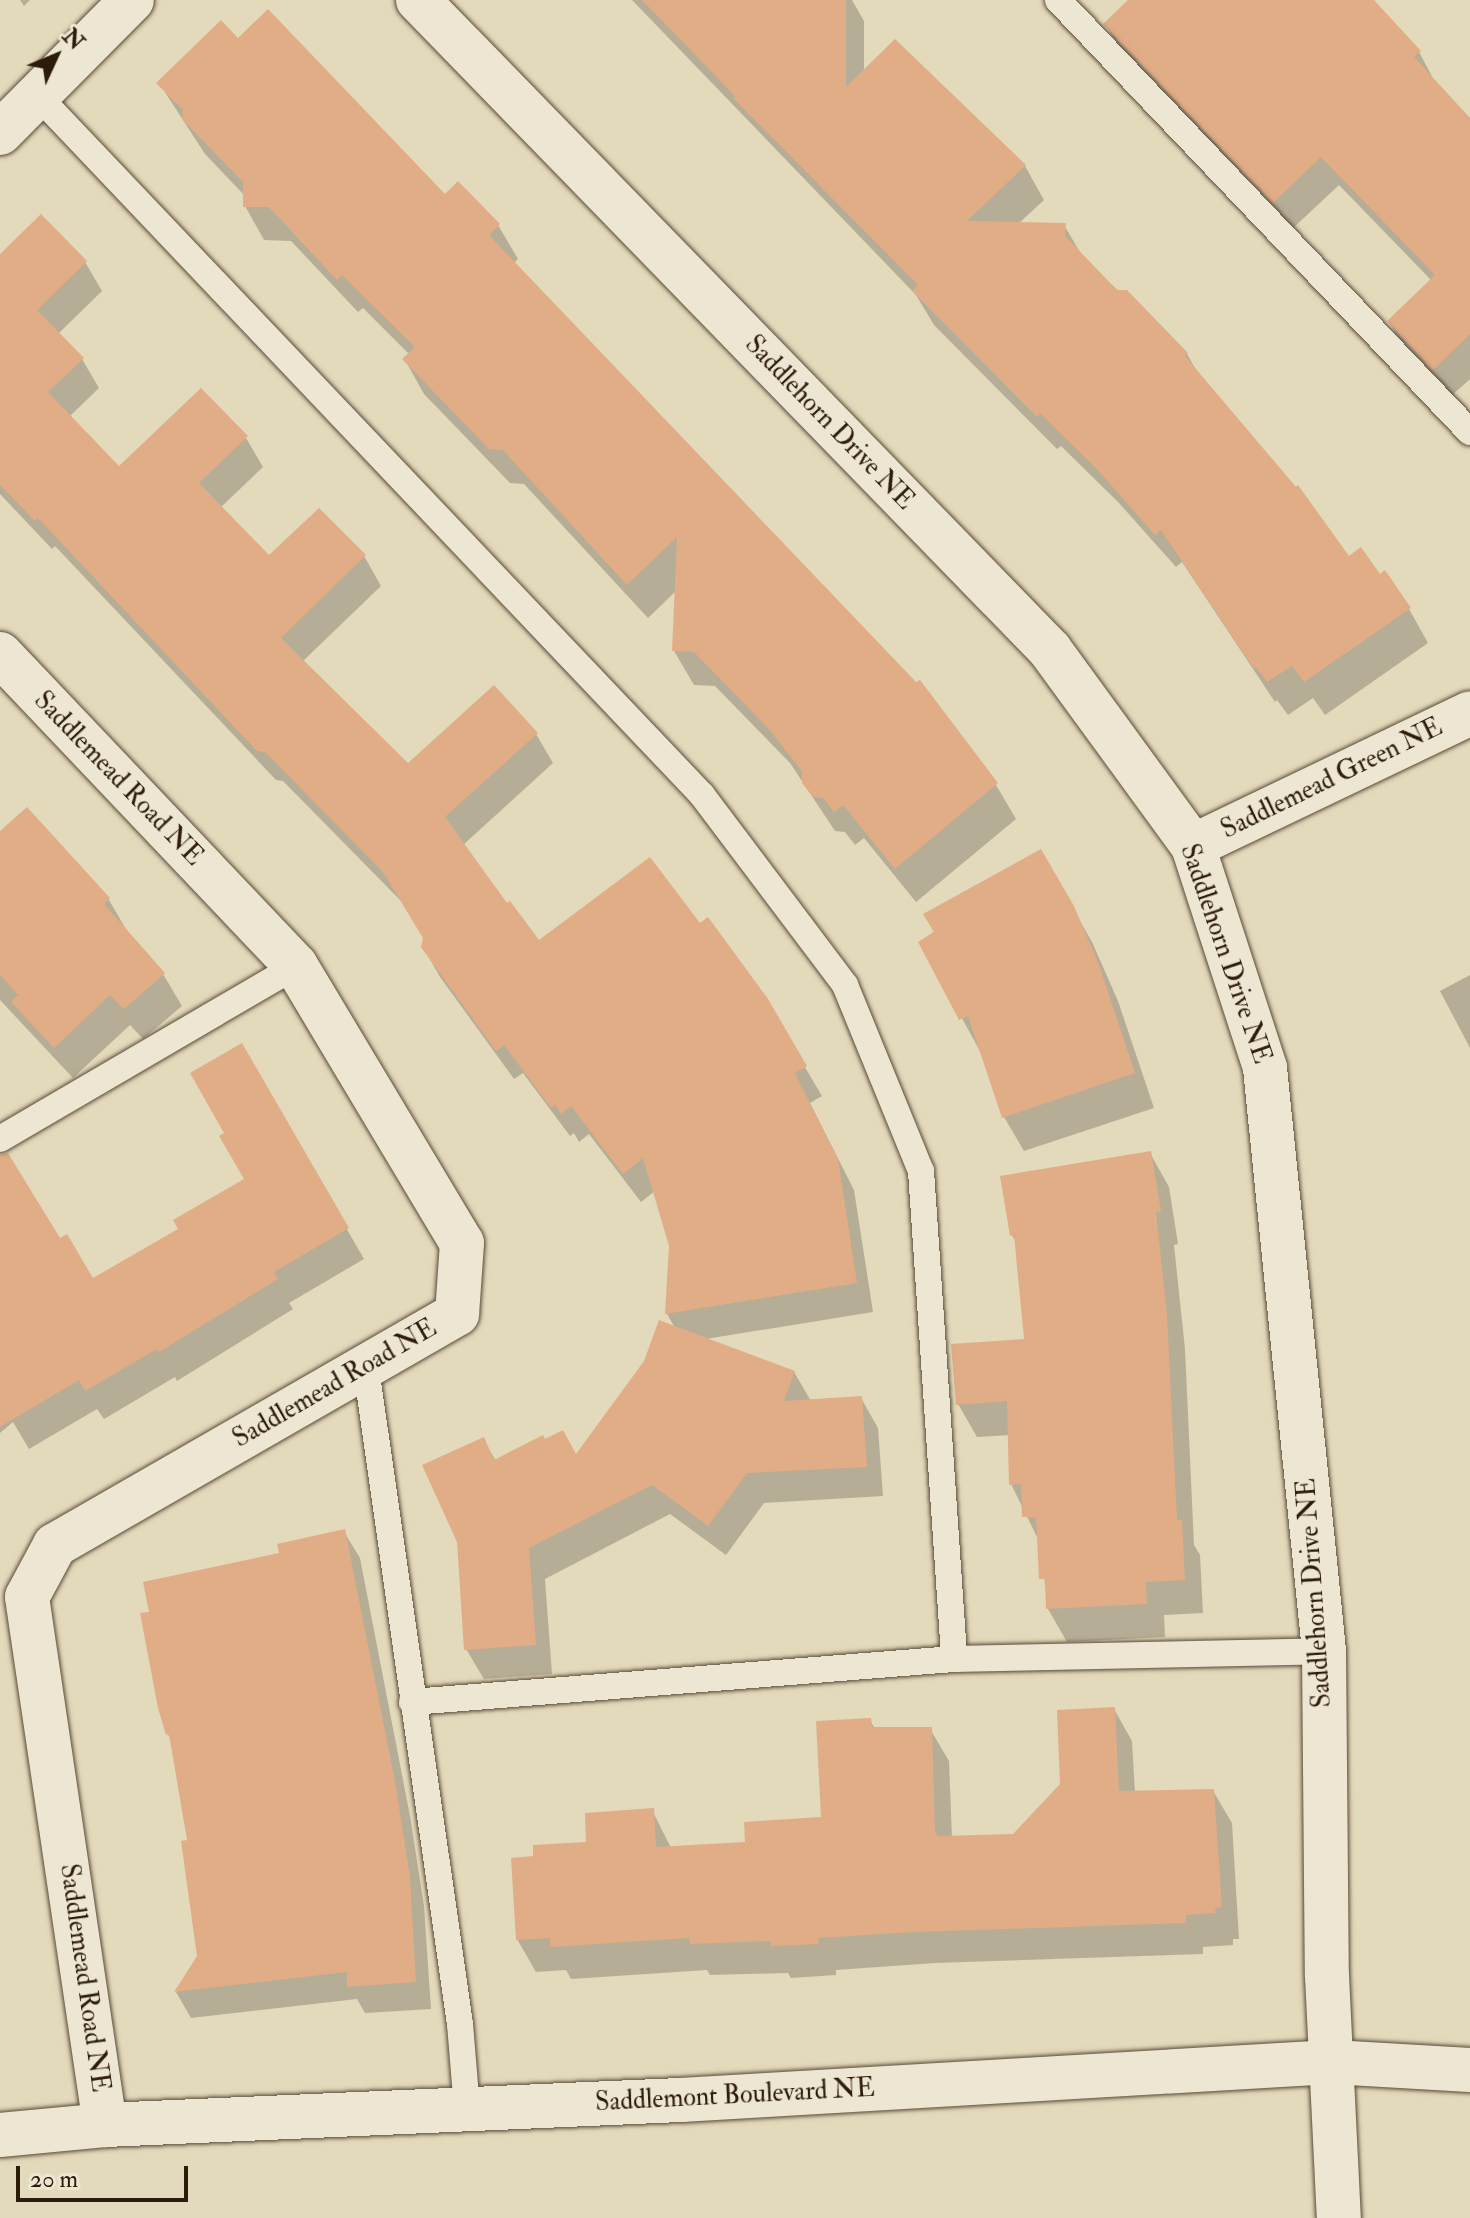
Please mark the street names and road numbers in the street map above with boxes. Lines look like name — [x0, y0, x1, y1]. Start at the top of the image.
street label: Saddlehorn Drive NE — [738, 329, 920, 517]
street label: Saddlemead Road NE — [27, 685, 209, 873]
street label: Saddlemead Green NE — [1216, 712, 1448, 846]
street label: Saddlehorn Drive NE — [1173, 840, 1277, 1068]
street label: Saddlemead Road NE — [228, 1313, 442, 1455]
street label: Saddlehorn Drive NE — [1291, 1477, 1339, 1709]
street label: Saddlemead Road NE — [53, 1862, 115, 2094]
street label: Saddlemont Boulevard NE — [594, 2073, 876, 2119]

